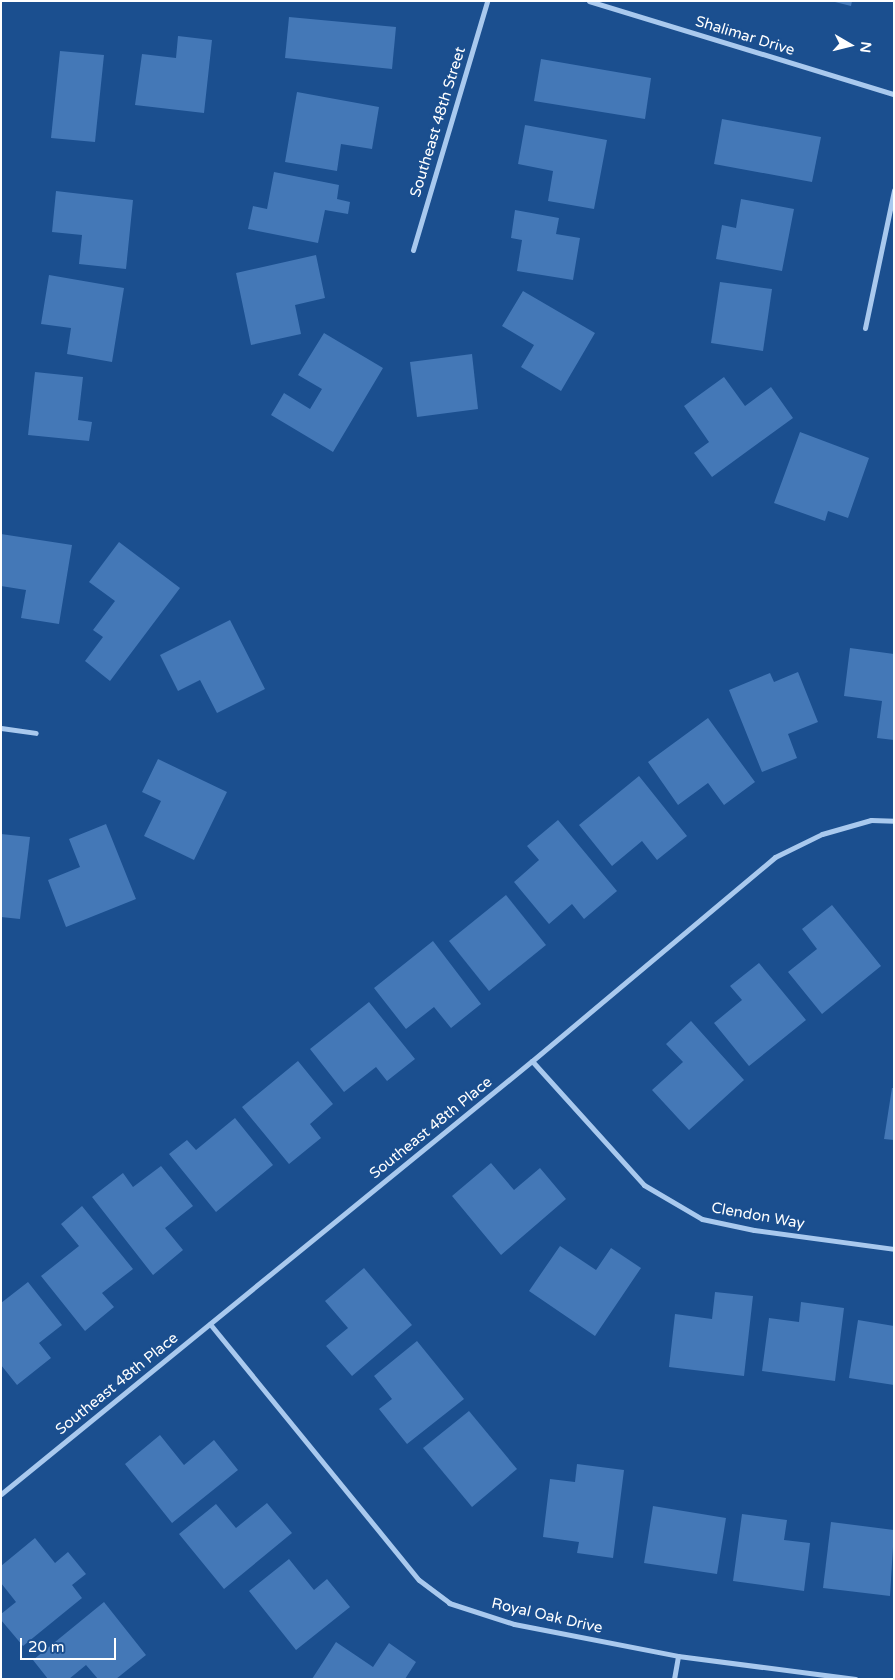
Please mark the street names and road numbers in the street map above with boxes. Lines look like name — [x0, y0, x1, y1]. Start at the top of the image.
street label: Shalimar Drive — [693, 12, 797, 60]
street label: Southeast 48th Street — [407, 45, 469, 199]
street label: Southeast 48th Place — [366, 1073, 496, 1183]
street label: Clendon Way — [710, 1199, 806, 1233]
street label: Southeast 48th Place — [52, 1329, 182, 1439]
street label: Royal Oak Drive — [490, 1594, 604, 1638]

